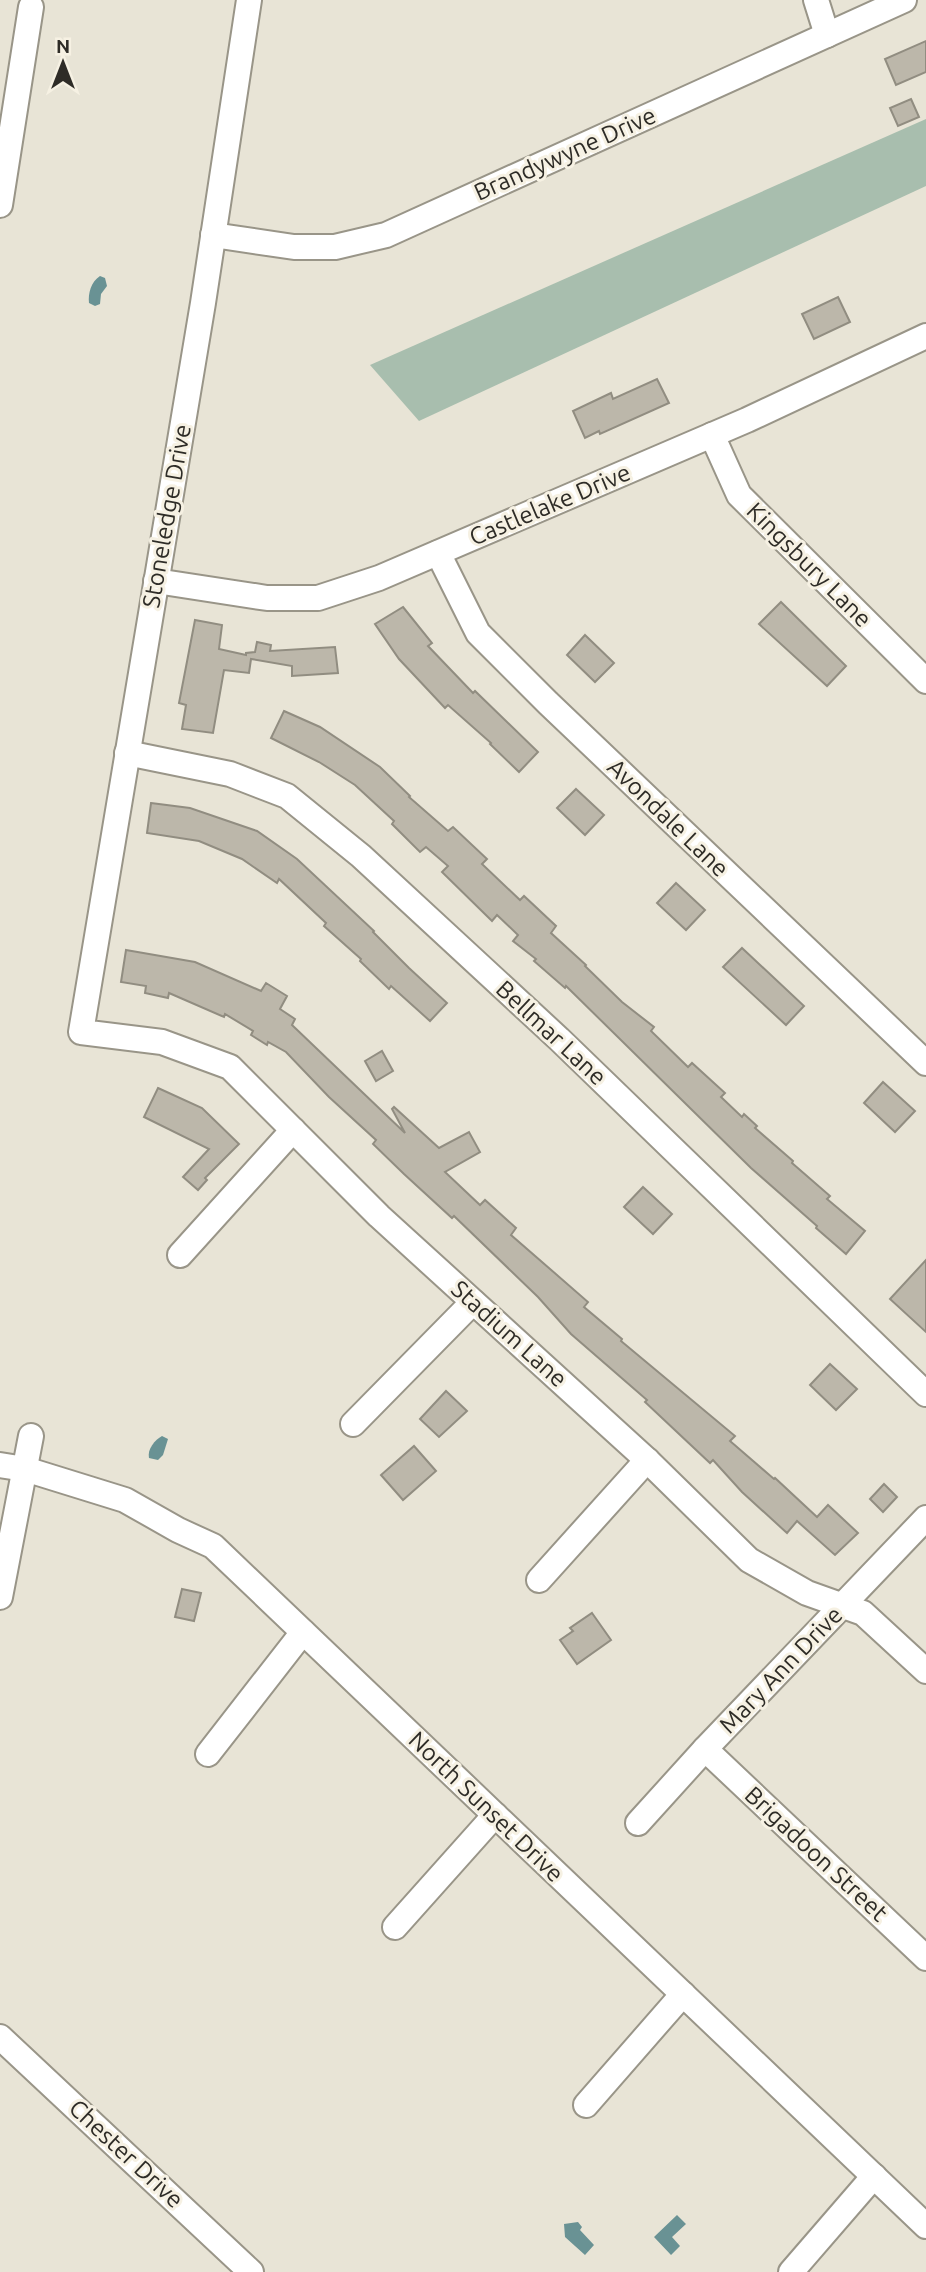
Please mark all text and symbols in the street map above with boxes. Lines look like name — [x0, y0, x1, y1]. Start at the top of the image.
north arrow — [28, 28, 98, 98]
text: N — [56, 35, 70, 57]
street label: Brandywyne Drive — [470, 101, 660, 206]
street label: Stoneledge Drive — [137, 422, 196, 610]
street label: Castlelake Drive — [465, 458, 634, 551]
street label: Kingsbury Lane — [742, 497, 877, 632]
street label: Avondale Lane — [602, 753, 734, 882]
street label: Bellmar Lane — [491, 975, 612, 1090]
street label: Stadium Lane — [446, 1275, 572, 1392]
street label: Mary Ann Drive — [714, 1601, 848, 1738]
street label: North Sunset Drive — [404, 1726, 569, 1887]
street label: Brigadoon Street — [740, 1781, 893, 1927]
street label: Chester Drive — [64, 2094, 189, 2213]

